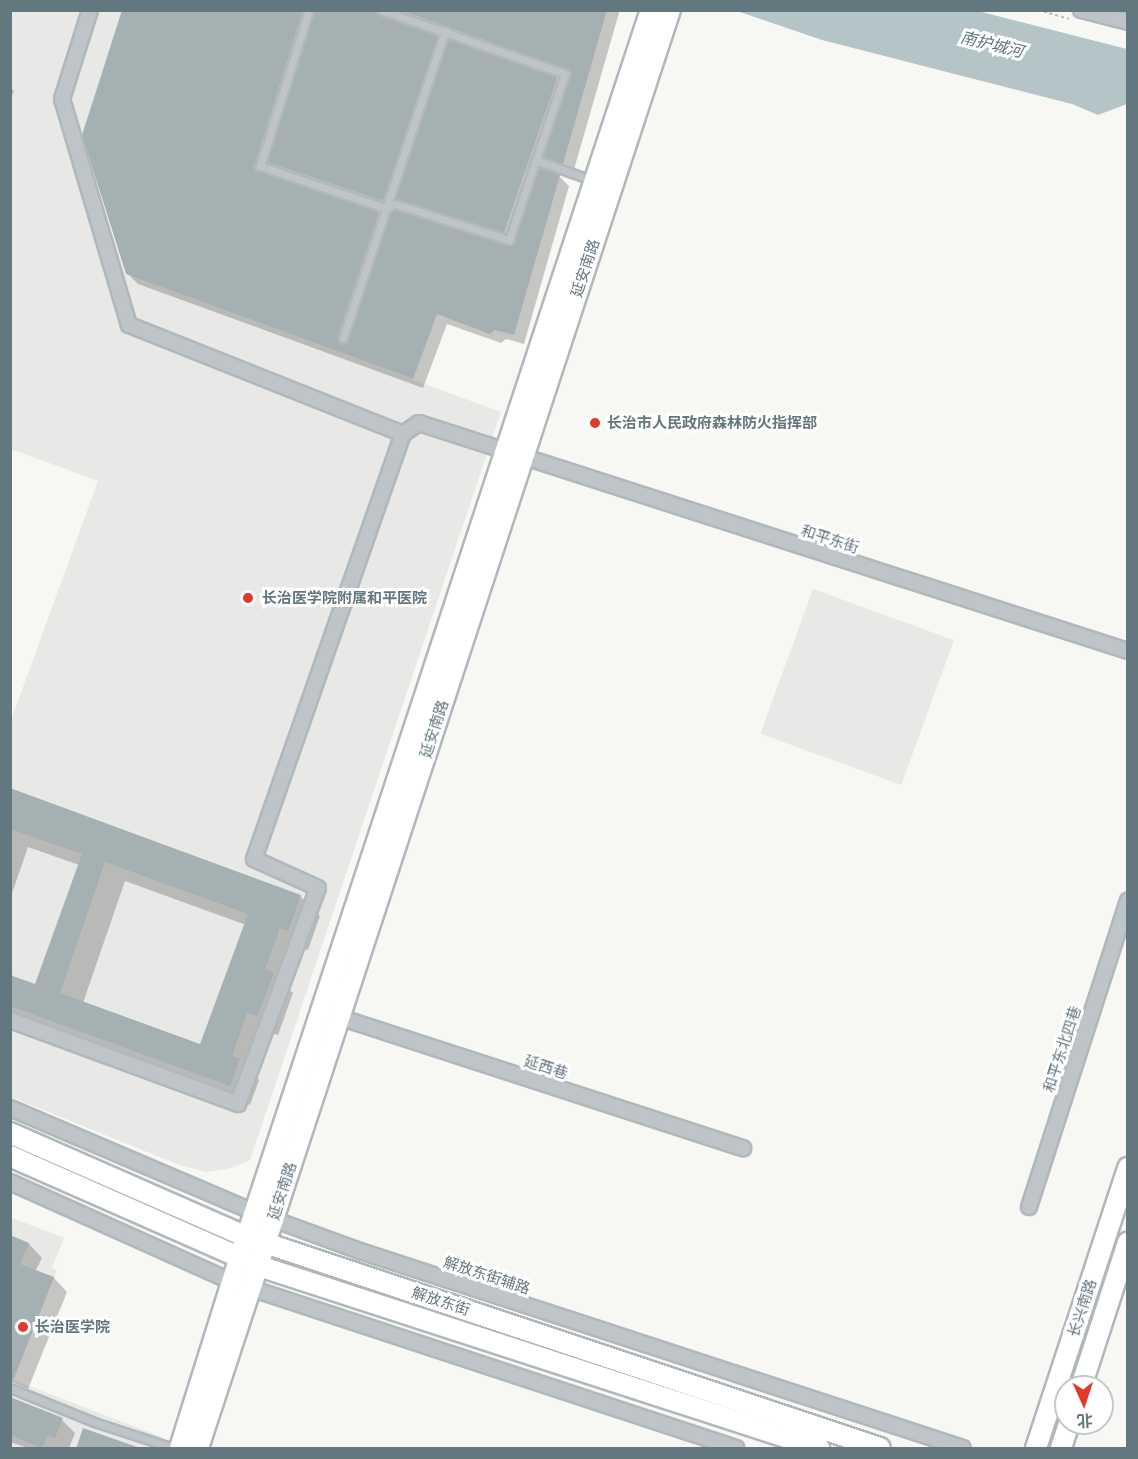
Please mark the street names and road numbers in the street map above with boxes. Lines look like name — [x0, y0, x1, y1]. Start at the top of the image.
street label: 延安南路 — [567, 237, 603, 299]
street label: 和平东街 — [799, 521, 861, 557]
street label: 延安南路 — [416, 698, 452, 760]
street label: 和平东北四巷 — [1040, 1003, 1084, 1095]
street label: 延西巷 — [522, 1051, 570, 1083]
street label: 延安南路 — [264, 1160, 300, 1222]
street label: 解放东街辅路 — [441, 1253, 533, 1297]
street label: 长兴南路 — [1064, 1277, 1100, 1339]
street label: 解放东街 — [410, 1283, 472, 1319]

